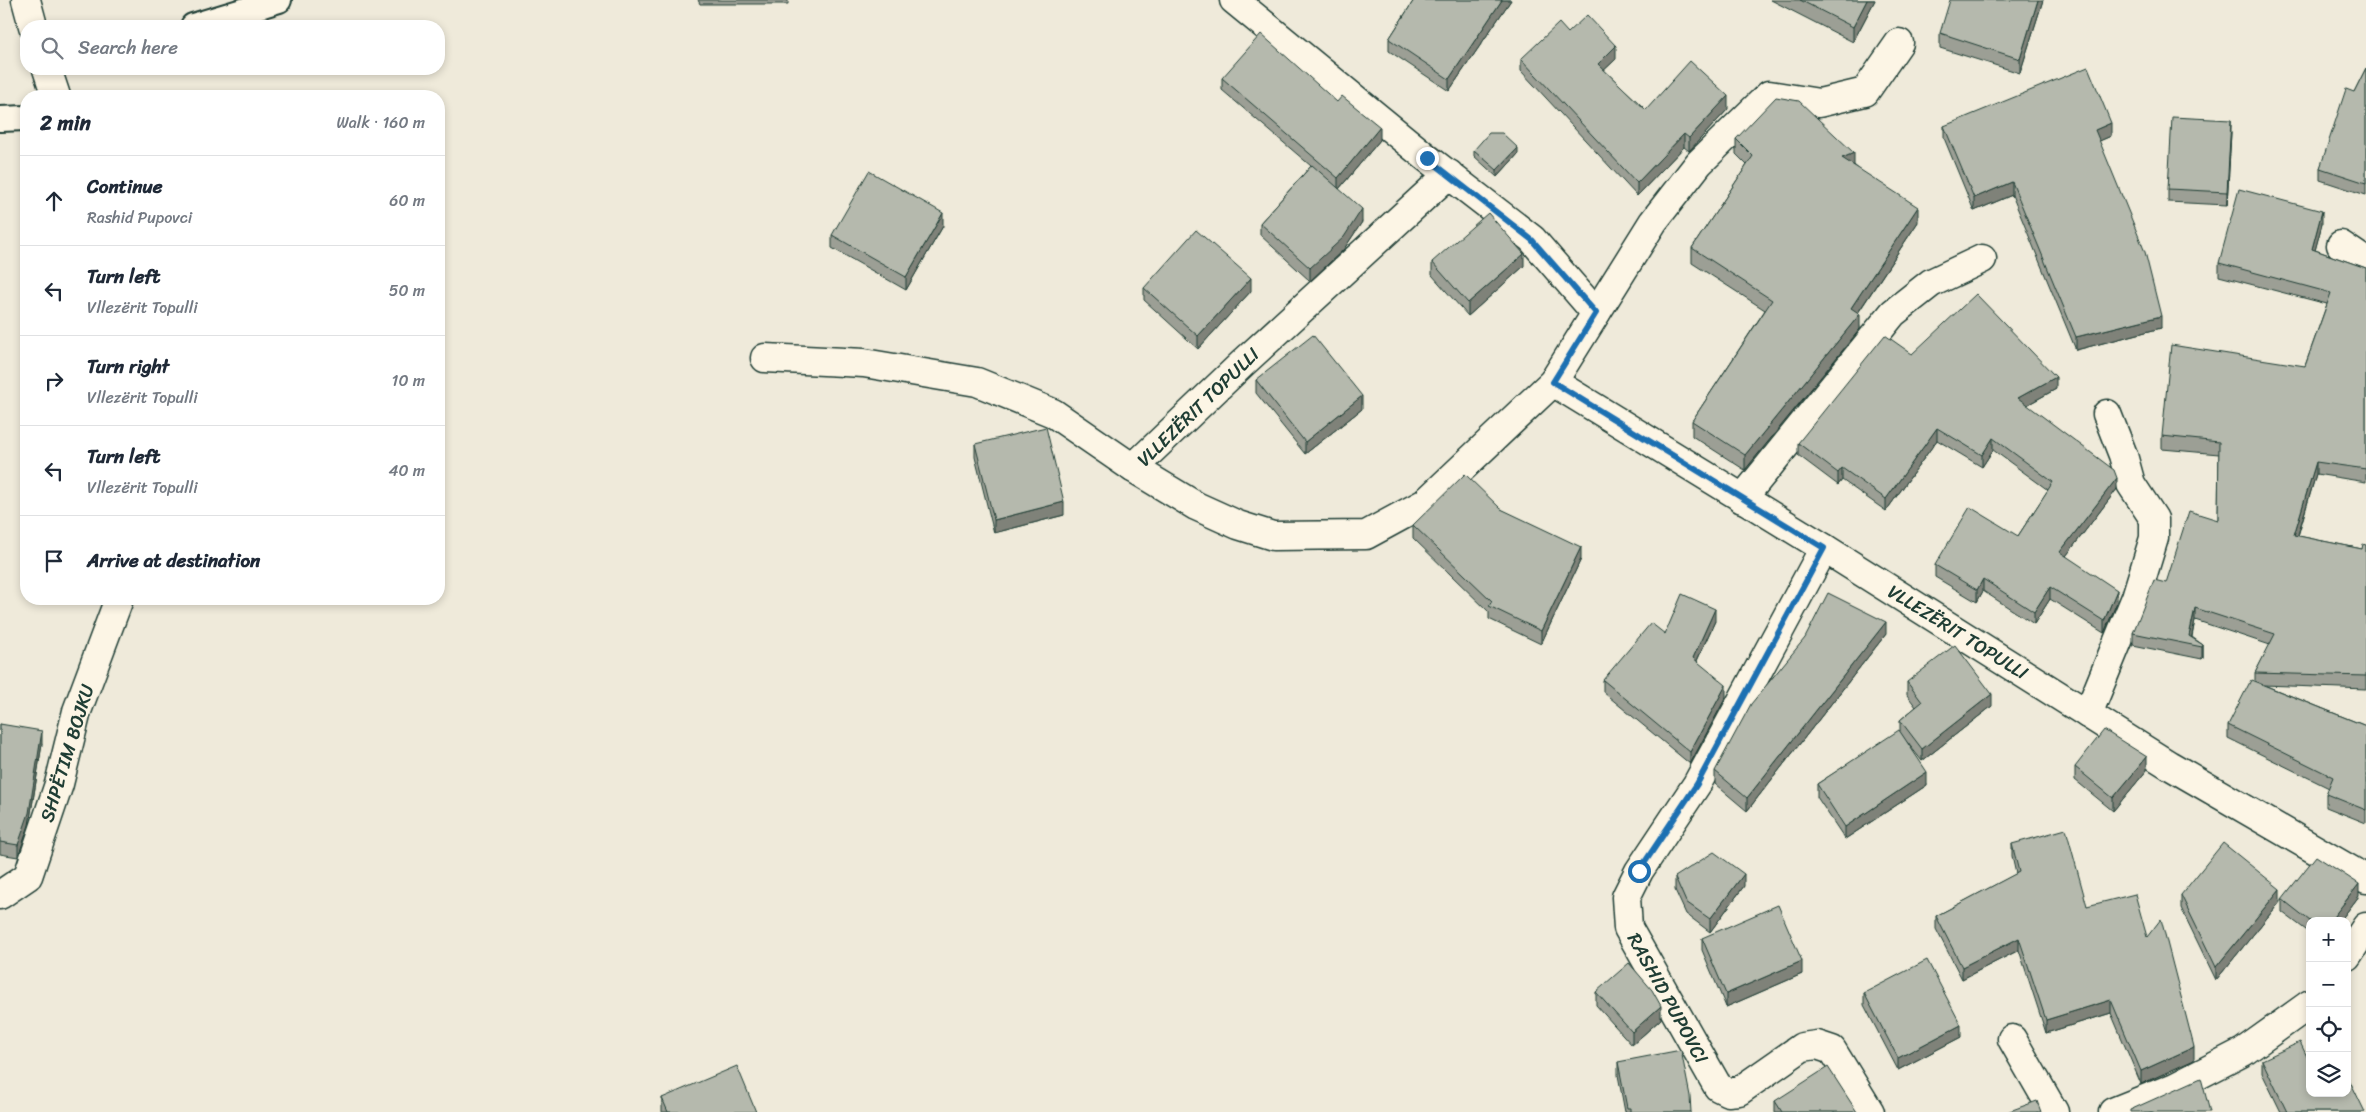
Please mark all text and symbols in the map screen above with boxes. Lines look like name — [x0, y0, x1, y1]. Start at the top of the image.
search box — [20, 20, 445, 75]
text: Search here — [78, 31, 178, 64]
icon: search — [38, 34, 66, 62]
text: 2 min — [40, 104, 91, 142]
text: Walk · 160 m — [336, 108, 425, 137]
route end — [1416, 147, 1439, 170]
text: Continue — [87, 170, 163, 203]
text: 60 m — [389, 186, 425, 215]
icon: ahead — [40, 187, 68, 215]
text: Rashid Pupovci — [87, 203, 192, 232]
text: Turn left — [87, 260, 160, 293]
text: 50 m — [389, 276, 425, 305]
icon: left — [40, 277, 68, 305]
text: Vllezërit Topulli — [87, 293, 198, 322]
street label: VLLEZËRIT TOPULLI — [1129, 339, 1267, 475]
text: Turn right — [87, 350, 169, 383]
text: 10 m — [392, 366, 425, 395]
icon: right — [40, 367, 68, 395]
text: Vllezërit Topulli — [87, 383, 198, 412]
text: Turn left — [87, 440, 160, 473]
text: 40 m — [388, 456, 425, 485]
icon: left — [40, 457, 68, 485]
text: Vllezërit Topulli — [87, 473, 198, 502]
text: Arrive at destination — [87, 544, 260, 577]
icon: arrive — [40, 547, 68, 575]
street label: VLLEZËRIT TOPULLI — [1881, 575, 2035, 689]
street label: SHPËTIM BOJKU — [30, 680, 104, 826]
route start — [1628, 860, 1651, 883]
map controls — [2306, 917, 2351, 1097]
button: + — [2306, 917, 2351, 962]
street label: RASHID PUPOVCI — [1618, 926, 1718, 1070]
button: − — [2306, 962, 2351, 1007]
button: locate — [2306, 1007, 2351, 1052]
button: layers — [2306, 1052, 2351, 1097]

